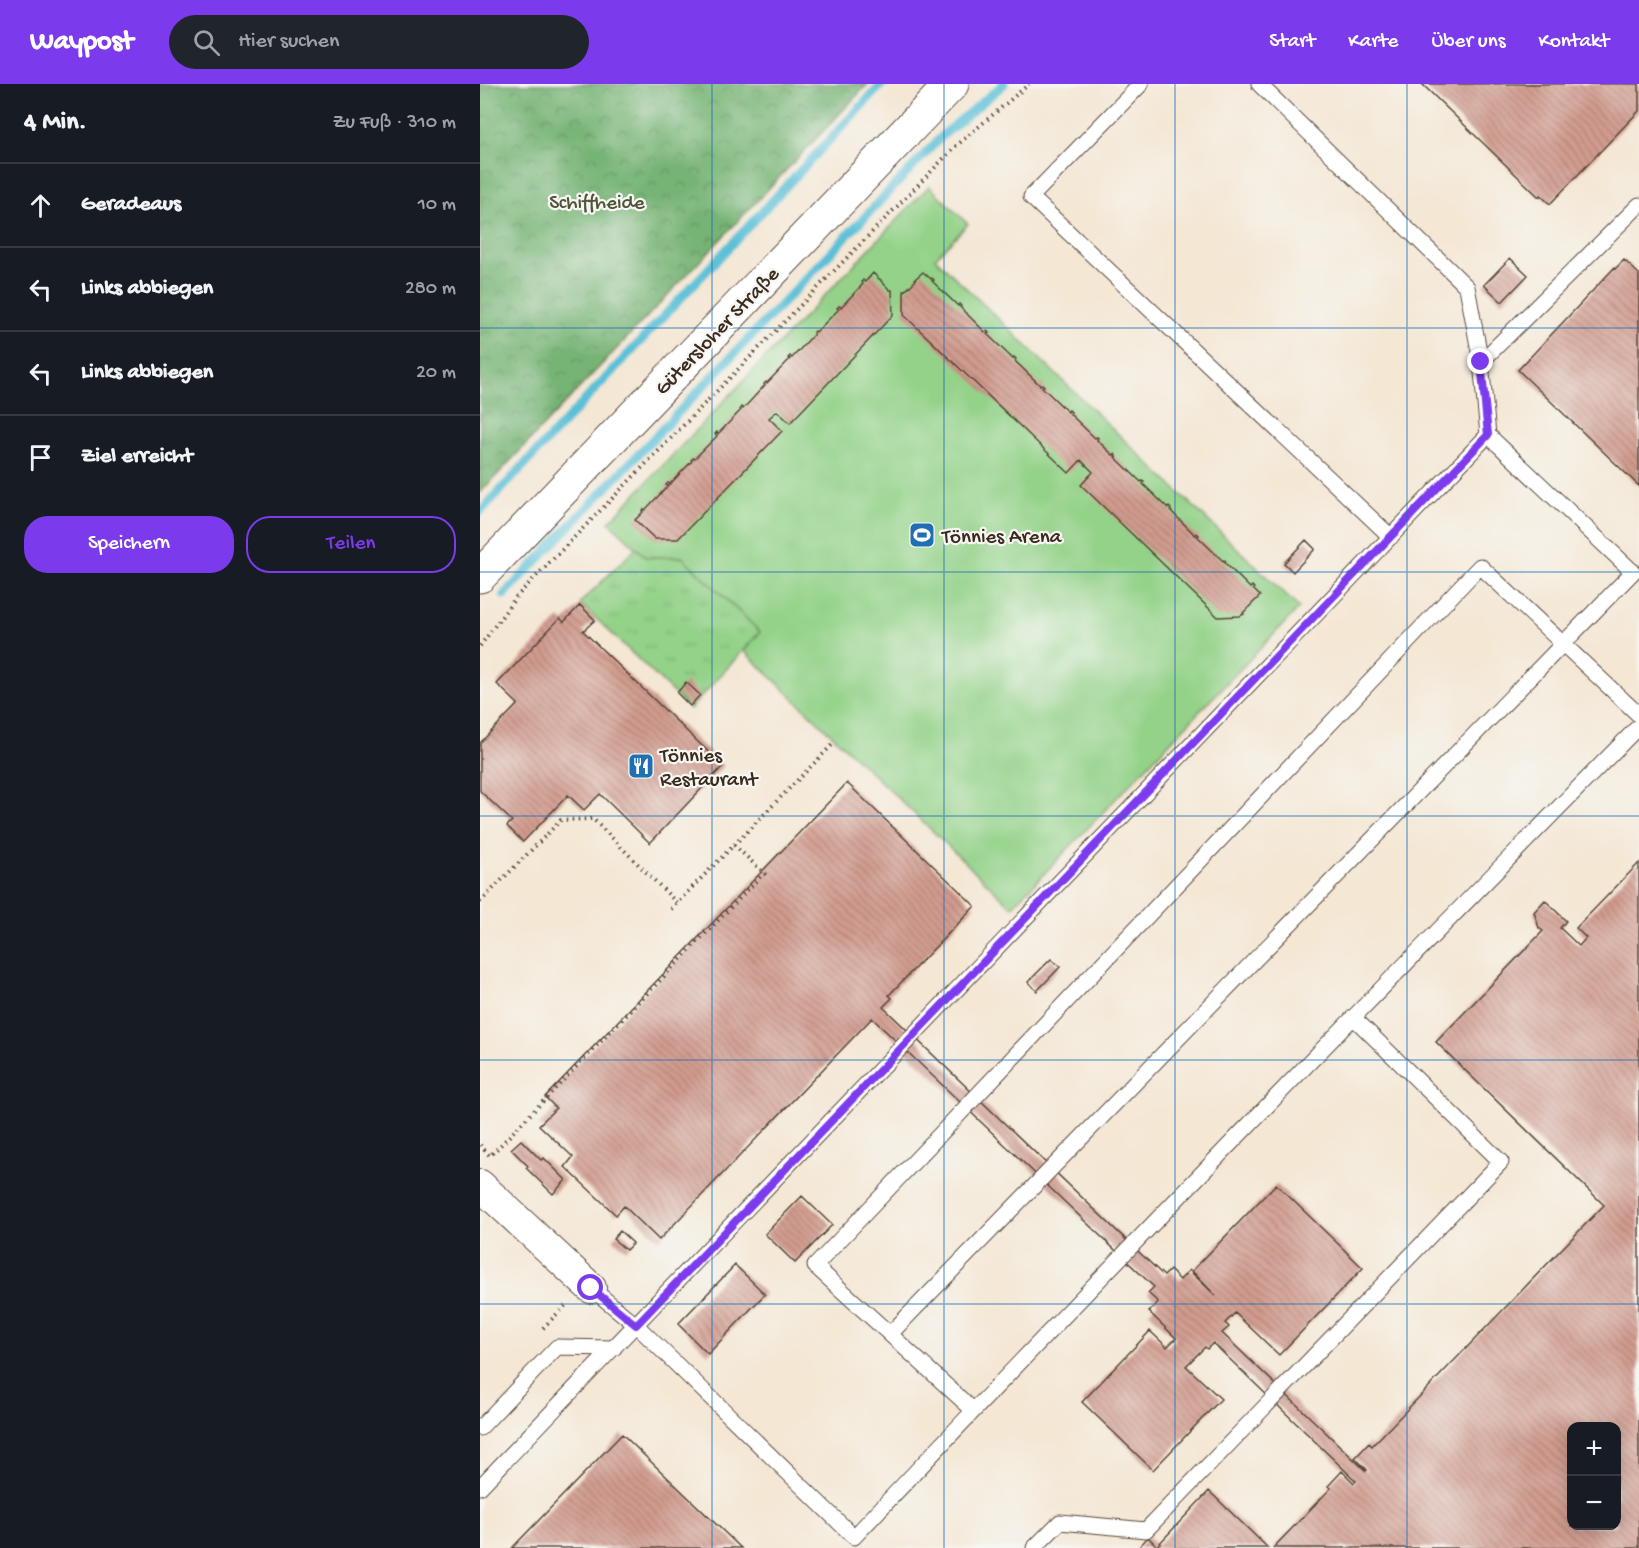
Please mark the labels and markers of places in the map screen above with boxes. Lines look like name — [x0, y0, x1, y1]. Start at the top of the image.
sports icon: Tönnies Arena — [907, 520, 937, 550]
place label: Tönnies Arena — [941, 526, 1063, 551]
place label: Tönnies Restaurant — [659, 745, 760, 794]
restaurant icon: Tönnies Restaurant — [626, 751, 656, 781]

